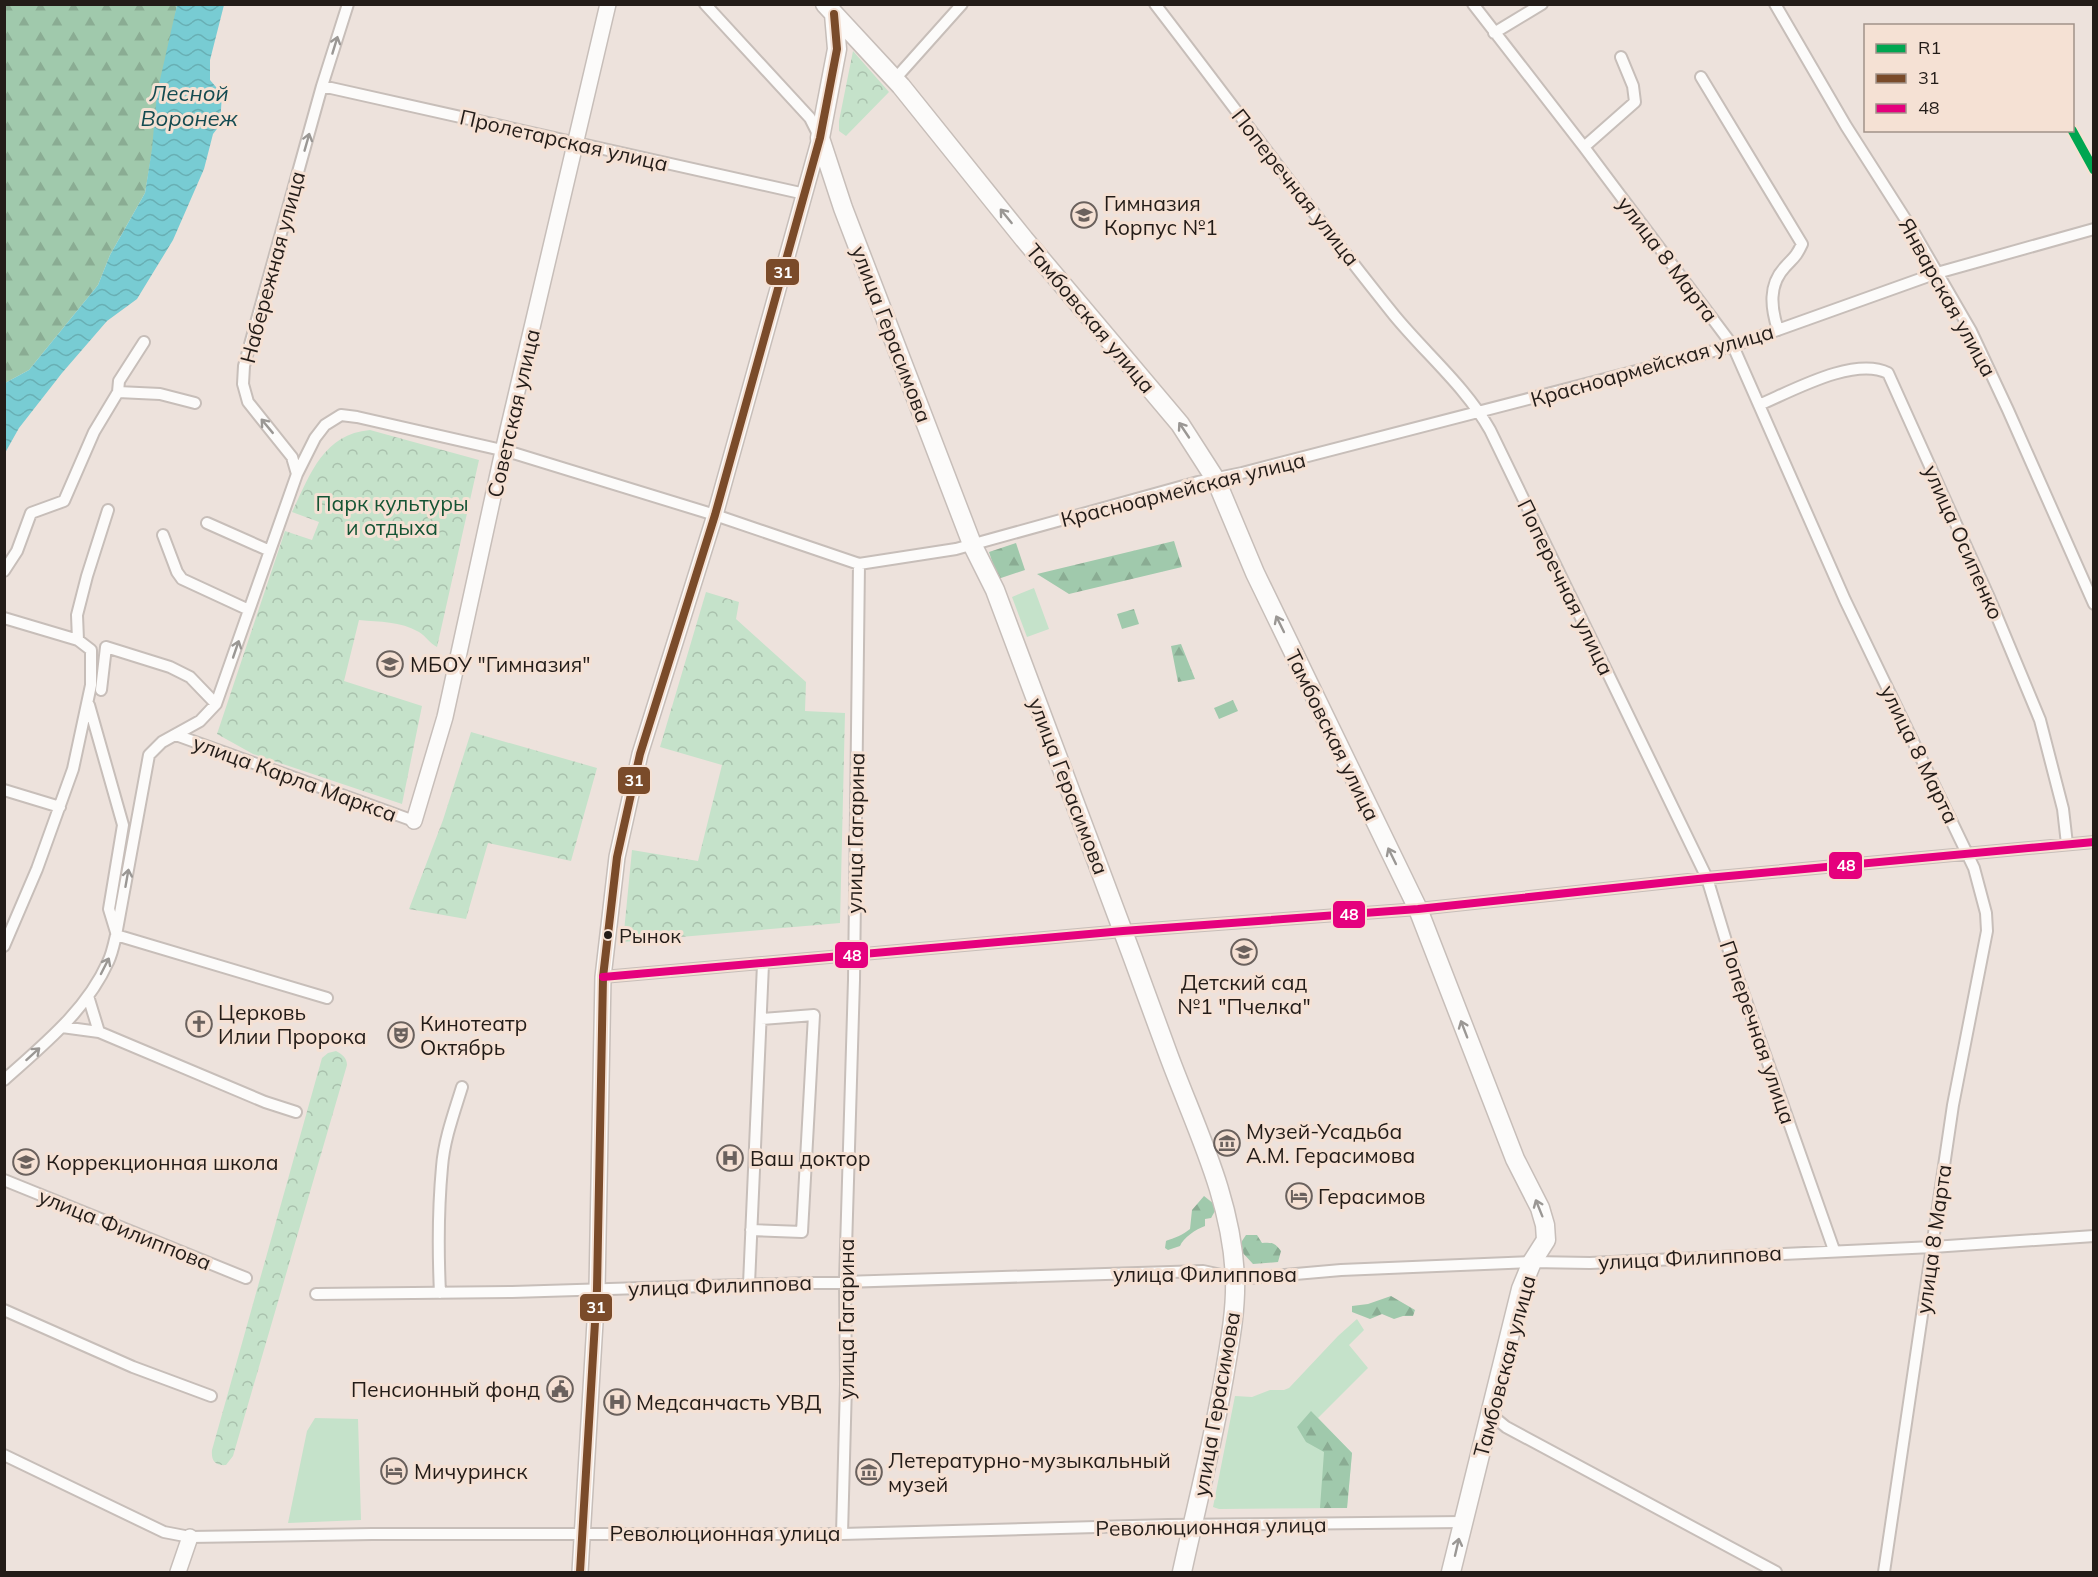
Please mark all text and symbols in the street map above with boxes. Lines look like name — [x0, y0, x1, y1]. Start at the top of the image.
legend — [1864, 24, 2074, 132]
one-way arrow — [330, 36, 341, 55]
text: R1 — [1918, 36, 1941, 59]
text: 31 — [1918, 66, 1940, 89]
water label: Лесной Воронеж — [141, 79, 239, 132]
text: 48 — [1918, 96, 1940, 119]
street label: Пролетарская улица — [457, 103, 671, 177]
street label: Поперечная улица — [1227, 103, 1365, 271]
one-way arrow — [302, 133, 313, 152]
street label: Набережная улица — [234, 168, 310, 366]
place label: Гимназия Корпус №1 — [1104, 190, 1218, 240]
street label: улица 8 Марта — [1612, 191, 1724, 327]
school or university icon: Гимназия Корпус №1 — [1069, 200, 1099, 230]
one-way arrow — [999, 208, 1012, 224]
street label: Январская улица — [1894, 213, 2002, 381]
street label: Тамбовская улица — [1021, 238, 1161, 398]
street label: улица Герасимова — [846, 242, 938, 426]
line badge: 31 — [765, 258, 800, 286]
text: 31 — [773, 262, 793, 282]
street label: Красноармейская улица — [1527, 318, 1777, 412]
street label: Советская улица — [481, 326, 545, 500]
one-way arrow — [260, 418, 273, 434]
one-way arrow — [1178, 423, 1190, 439]
street label: Красноармейская улица — [1058, 446, 1308, 532]
street label: улица Осипенко — [1918, 461, 2010, 623]
park label: Парк культуры и отдыха — [315, 490, 469, 540]
street label: Поперечная улица — [1512, 495, 1620, 679]
one-way arrow — [1273, 616, 1285, 634]
one-way arrow — [231, 640, 242, 659]
street label: Тамбовская улица — [1280, 645, 1386, 825]
school or university icon: МБОУ "Гимназия" — [375, 649, 405, 679]
place label: МБОУ "Гимназия" — [410, 651, 591, 677]
street label: улица 8 Марта — [1875, 681, 1965, 827]
street label: улица Герасимова — [1023, 694, 1115, 878]
street label: улица Карла Маркса — [190, 729, 400, 827]
street label: улица Гагарина — [841, 752, 869, 914]
line badge: 31 — [617, 766, 651, 795]
text: 31 — [624, 770, 644, 790]
one-way arrow — [1386, 848, 1398, 866]
line badge: 48 — [1828, 851, 1863, 880]
text: 48 — [1836, 855, 1856, 875]
one-way arrow — [122, 868, 133, 888]
line badge: 48 — [1332, 900, 1366, 929]
text: 48 — [1339, 904, 1359, 924]
place label: Рынок — [619, 923, 681, 948]
marker: Рынок — [602, 929, 614, 941]
school or university icon: Детский сад №1 "Пчелка" — [1229, 937, 1259, 967]
street label: Поперечная улица — [1714, 937, 1802, 1127]
line badge: 48 — [834, 941, 869, 969]
text: 48 — [842, 945, 862, 965]
one-way arrow — [99, 958, 111, 975]
place label: Детский сад №1 "Пчелка" — [1177, 969, 1311, 1019]
place label: Церковь Илии Пророка — [218, 999, 367, 1049]
church icon: Церковь Илии Пророка — [184, 1009, 214, 1039]
place label: Кинотеатр Октябрь — [420, 1010, 527, 1060]
theatre icon: Кинотеатр Октябрь — [386, 1020, 416, 1050]
one-way arrow — [1458, 1020, 1469, 1038]
one-way arrow — [26, 1047, 41, 1061]
place label: Музей-Усадьба А.М. Герасимова — [1246, 1118, 1415, 1168]
museum icon: Музей-Усадьба А.М. Герасимова — [1212, 1128, 1242, 1158]
hospital icon: Ваш доктор — [715, 1143, 745, 1173]
place label: Ваш доктор — [750, 1145, 871, 1171]
school or university icon: Коррекционная школа — [11, 1147, 41, 1177]
place label: Коррекционная школа — [46, 1149, 278, 1175]
street label: улица 8 Марта — [1910, 1163, 1956, 1315]
hotel icon: Герасимов — [1284, 1181, 1314, 1211]
street label: улица Филиппова — [35, 1182, 215, 1276]
place label: Герасимов — [1318, 1183, 1426, 1209]
one-way arrow — [1533, 1200, 1544, 1218]
street label: улица Гагарина — [833, 1238, 859, 1400]
street label: улица Филиппова — [1597, 1239, 1783, 1275]
street label: улица Филиппова — [1113, 1261, 1297, 1287]
street label: улица Филиппова — [628, 1269, 812, 1301]
street label: Тамбовская улица — [1467, 1272, 1541, 1460]
line badge: 31 — [579, 1293, 613, 1322]
text: 31 — [586, 1297, 606, 1317]
street label: улица Герасимова — [1187, 1310, 1245, 1498]
public building icon: Пенсионный фонд — [545, 1374, 575, 1404]
place label: Пенсионный фонд — [351, 1376, 540, 1402]
hospital icon: Медсанчасть УВД — [602, 1387, 632, 1417]
place label: Медсанчасть УВД — [636, 1389, 821, 1415]
place label: Летературно-музыкальный музей — [888, 1447, 1171, 1497]
hotel icon: Мичуринск — [379, 1456, 409, 1486]
museum icon: Летературно-музыкальный музей — [854, 1457, 884, 1487]
place label: Мичуринск — [414, 1458, 528, 1484]
street label: Революционная улица — [1095, 1511, 1327, 1541]
street label: Революционная улица — [609, 1520, 841, 1546]
one-way arrow — [1452, 1538, 1464, 1557]

